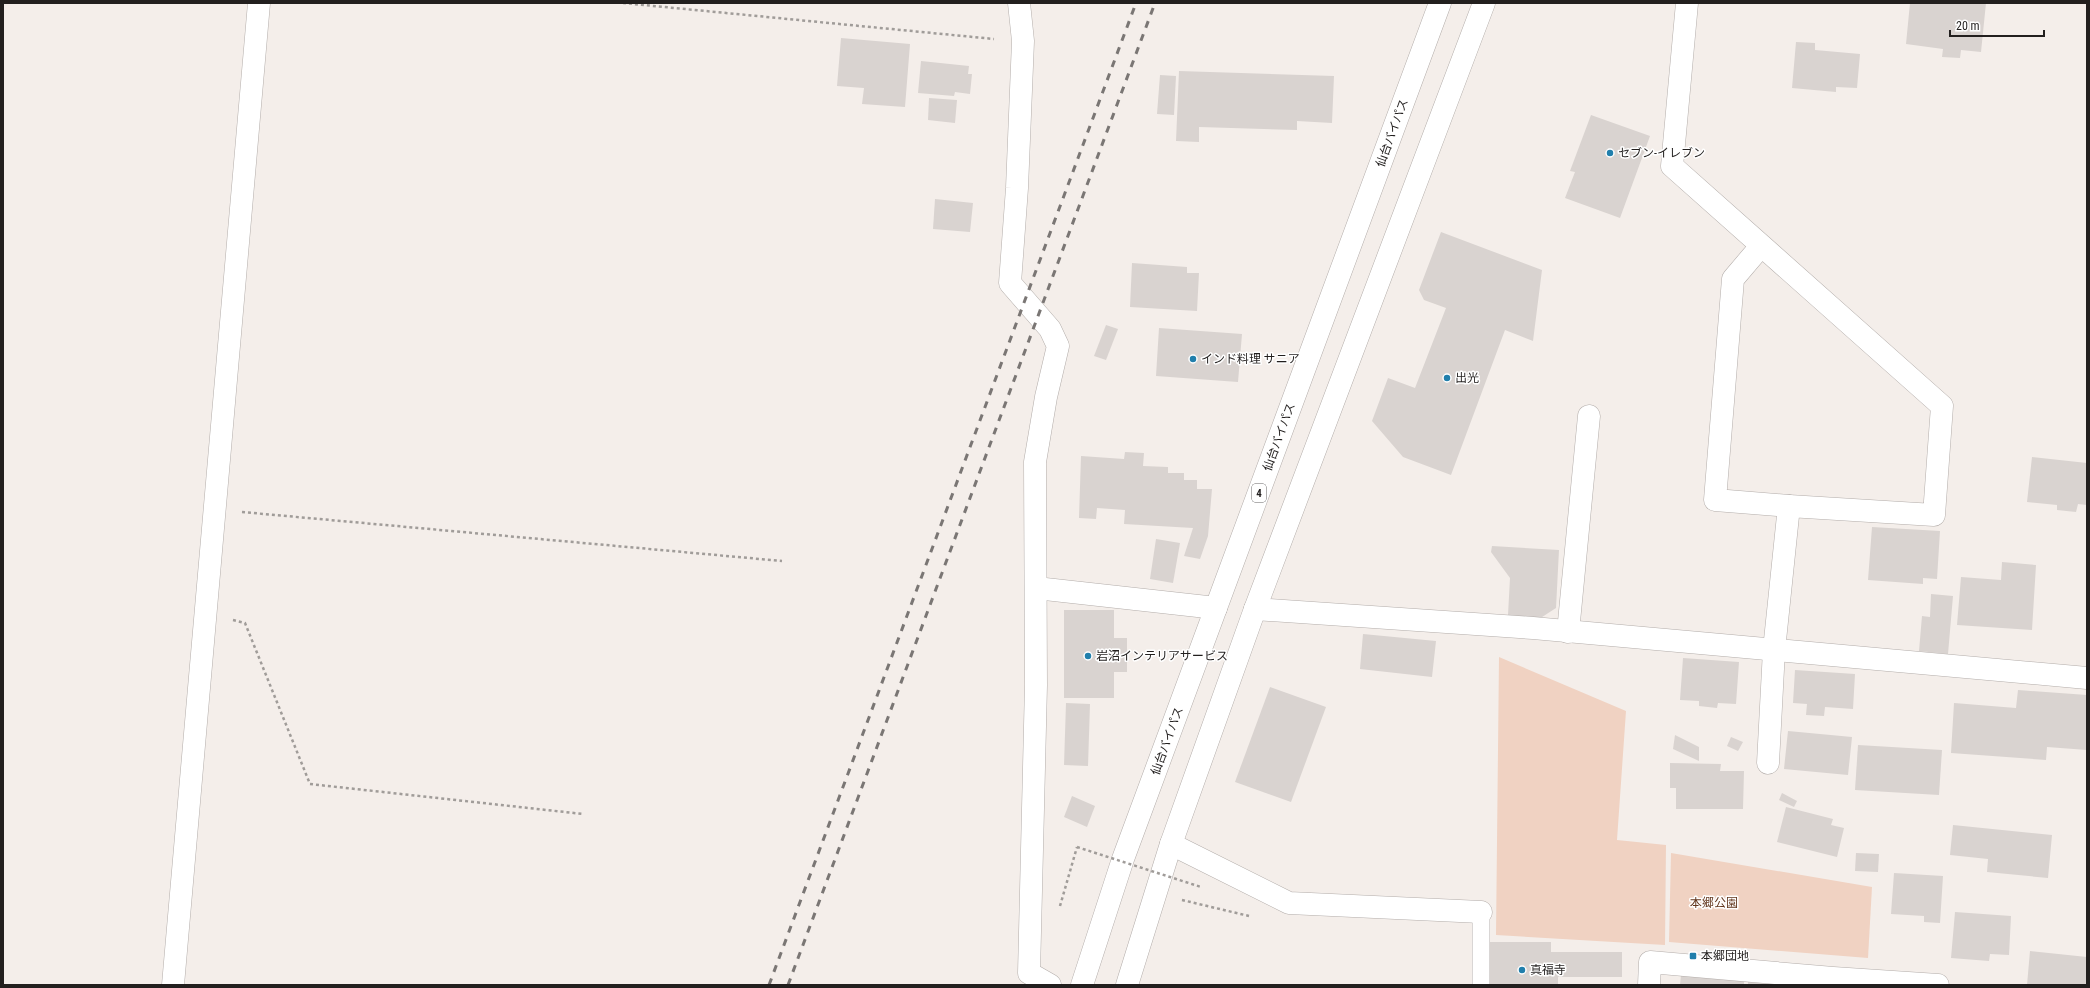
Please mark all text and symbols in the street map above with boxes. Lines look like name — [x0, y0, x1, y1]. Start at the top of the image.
scale bar — [1950, 12, 2044, 38]
text: 20 m — [1956, 19, 1980, 33]
street label: 仙台バイパス — [1373, 97, 1411, 169]
place label: セブン-イレブン — [1618, 146, 1705, 160]
marker: セブン-イレブン — [1605, 148, 1615, 158]
place label: インド料理 サニア — [1201, 352, 1300, 366]
marker: インド料理 サニア — [1188, 354, 1198, 364]
place label: 出光 — [1455, 371, 1479, 385]
marker: 出光 — [1442, 373, 1452, 383]
street label: 仙台バイパス — [1260, 401, 1298, 473]
road number: 4 — [1252, 484, 1266, 502]
place label: 岩沼インテリアサービス — [1096, 649, 1228, 663]
marker: 岩沼インテリアサービス — [1083, 651, 1093, 661]
street label: 仙台バイパス — [1148, 705, 1186, 777]
park label: 本郷公園 — [1690, 896, 1738, 910]
place label: 本郷団地 — [1701, 949, 1749, 963]
marker: 本郷団地 — [1688, 951, 1698, 961]
place label: 真福寺 — [1530, 963, 1566, 977]
marker: 真福寺 — [1517, 965, 1527, 975]

